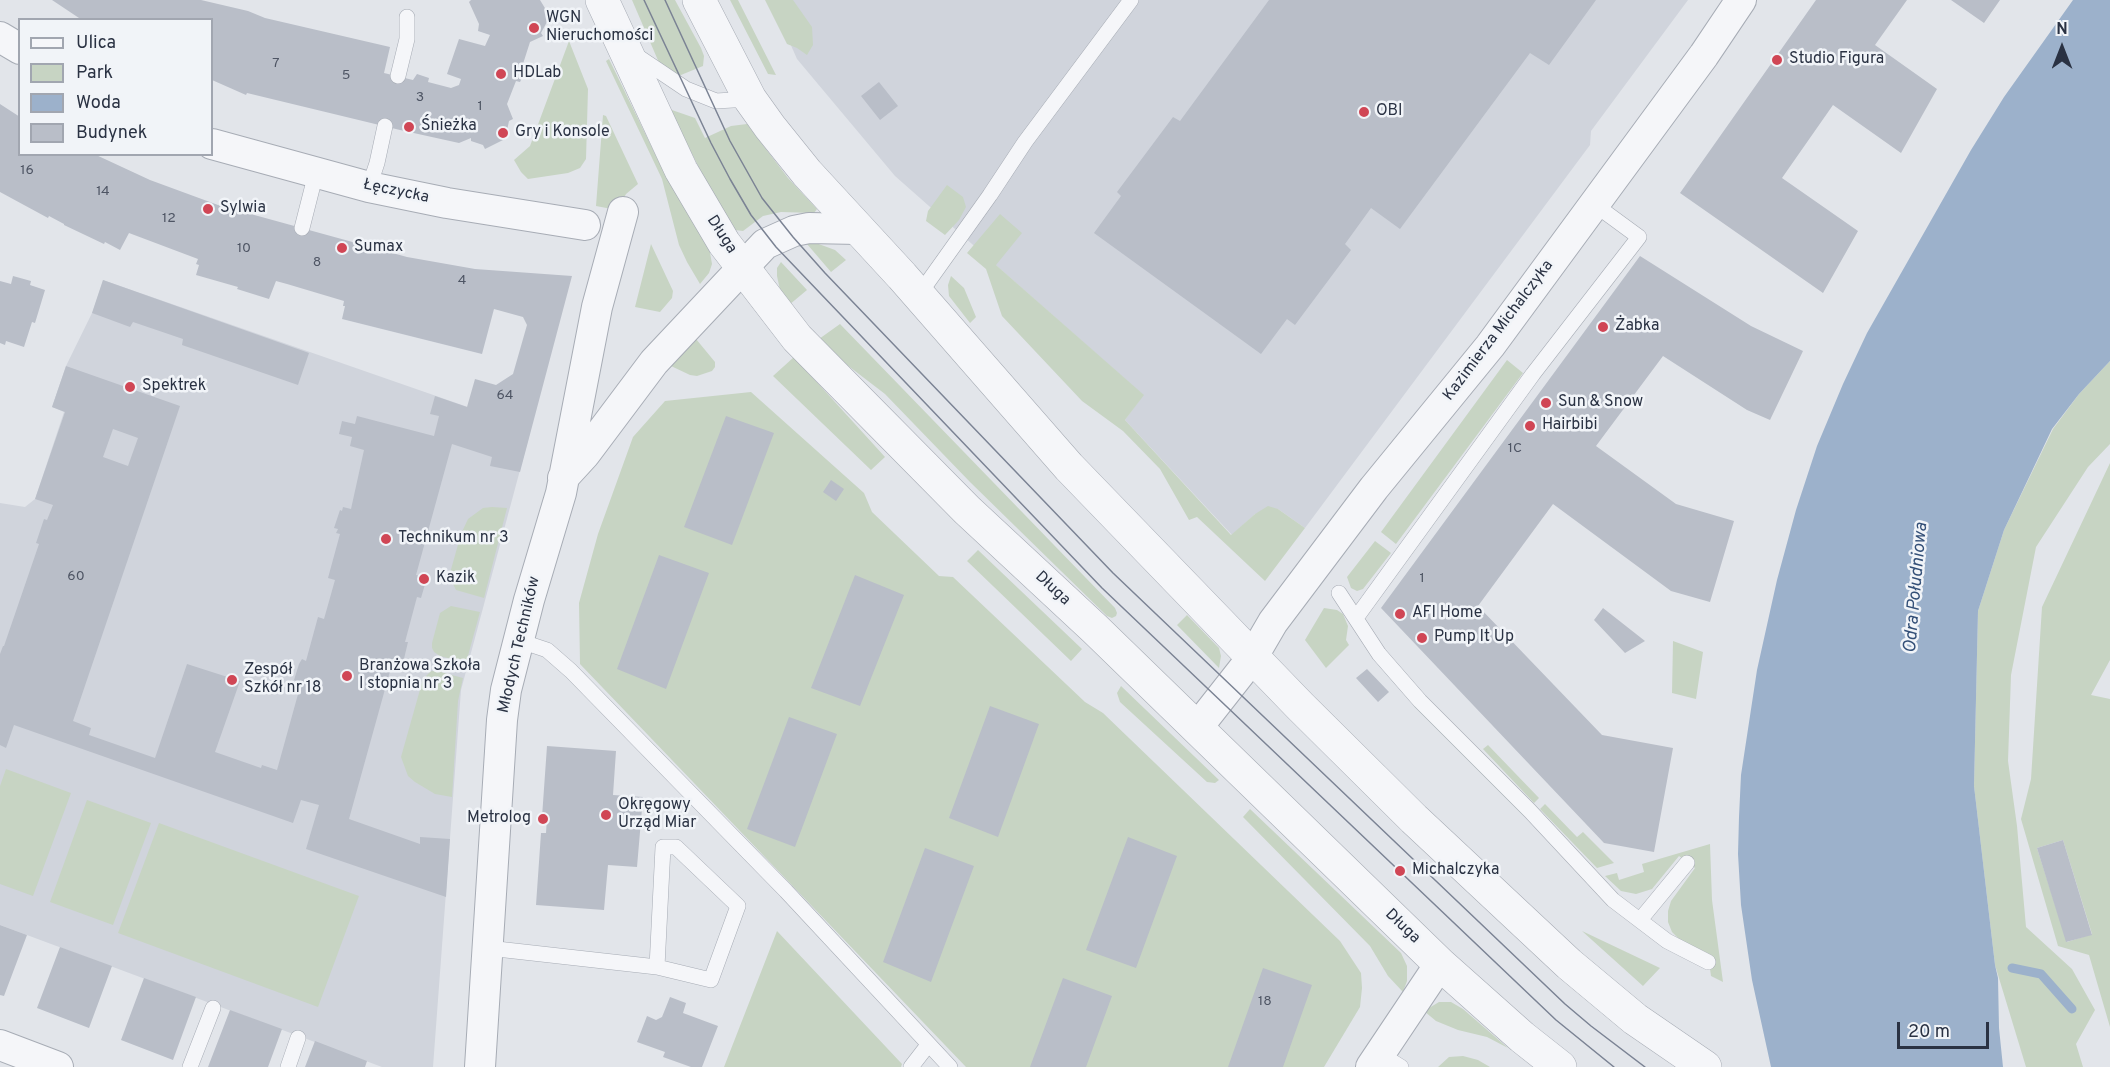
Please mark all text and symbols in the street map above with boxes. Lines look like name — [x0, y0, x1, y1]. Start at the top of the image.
place label: WGN Nieruchomości — [546, 9, 653, 47]
legend — [18, 18, 213, 156]
north arrow — [2032, 18, 2092, 78]
text: N — [2056, 20, 2068, 40]
marker: WGN Nieruchomości — [527, 21, 541, 35]
text: Ulica — [76, 32, 116, 55]
place label: Studio Figura — [1789, 50, 1884, 70]
marker: Studio Figura — [1770, 53, 1784, 67]
house number: 7 — [272, 56, 280, 72]
text: Park — [76, 62, 113, 85]
place label: HDLab — [513, 64, 561, 84]
marker: HDLab — [494, 67, 508, 81]
house number: 5 — [342, 68, 350, 84]
house number: 3 — [416, 90, 424, 106]
text: Woda — [76, 92, 121, 115]
house number: 1 — [477, 99, 483, 115]
place label: OBI — [1376, 102, 1403, 122]
marker: OBI — [1357, 105, 1371, 119]
place label: Śnieżka — [421, 117, 477, 137]
marker: Śnieżka — [402, 120, 416, 134]
text: Budynek — [76, 122, 147, 145]
place label: Gry i Konsole — [515, 123, 610, 143]
marker: Gry i Konsole — [496, 126, 510, 140]
house number: 16 — [20, 163, 34, 179]
street label: Łęczycka — [361, 176, 431, 208]
house number: 14 — [96, 184, 110, 200]
place label: Sylwia — [220, 199, 266, 219]
marker: Sylwia — [201, 202, 215, 216]
house number: 12 — [162, 211, 176, 227]
street label: Długa — [702, 212, 740, 258]
place label: Sumax — [354, 238, 403, 258]
house number: 10 — [237, 241, 251, 257]
marker: Sumax — [335, 241, 349, 255]
house number: 8 — [313, 255, 321, 271]
street label: Kazimierza Michalczyka — [1440, 257, 1558, 405]
house number: 4 — [458, 273, 466, 289]
place label: Żabka — [1615, 317, 1659, 337]
marker: Żabka — [1596, 320, 1610, 334]
place label: Spektrek — [142, 377, 206, 397]
marker: Spektrek — [123, 380, 137, 394]
house number: 64 — [496, 388, 514, 404]
place label: Sun & Snow — [1558, 393, 1643, 413]
marker: Sun & Snow — [1539, 396, 1553, 410]
place label: Hairbibi — [1542, 416, 1597, 436]
marker: Hairbibi — [1523, 419, 1537, 433]
house number: 1C — [1508, 441, 1522, 457]
water label: Odra Południowa — [1901, 522, 1933, 654]
place label: Technikum nr 3 — [398, 529, 509, 549]
marker: Technikum nr 3 — [379, 532, 393, 546]
street label: Długa — [1030, 568, 1074, 610]
house number: 60 — [67, 569, 85, 585]
place label: Kazik — [436, 569, 475, 589]
house number: 1 — [1419, 571, 1425, 587]
marker: Kazik — [417, 572, 431, 586]
street label: Młodych Techników — [495, 575, 545, 715]
place label: AFI Home — [1412, 604, 1482, 624]
marker: AFI Home — [1393, 607, 1407, 621]
place label: Pump It Up — [1434, 628, 1514, 648]
marker: Pump It Up — [1415, 631, 1429, 645]
place label: Branżowa Szkoła I stopnia nr 3 — [359, 657, 480, 695]
place label: Zespół Szkół nr 18 — [244, 661, 322, 699]
marker: Branżowa Szkoła I stopnia nr 3 — [340, 669, 354, 683]
marker: Zespół Szkół nr 18 — [225, 673, 239, 687]
place label: Okręgowy Urząd Miar — [618, 796, 696, 834]
marker: Okręgowy Urząd Miar — [599, 808, 613, 822]
place label: Metrolog — [467, 809, 531, 829]
marker: Metrolog — [536, 812, 550, 826]
place label: Michalczyka — [1412, 861, 1499, 881]
marker: Michalczyka — [1393, 864, 1407, 878]
street label: Długa — [1380, 906, 1424, 948]
house number: 18 — [1258, 994, 1272, 1010]
scale bar — [1900, 1010, 1992, 1048]
text: 20 m — [1908, 1021, 1950, 1044]

